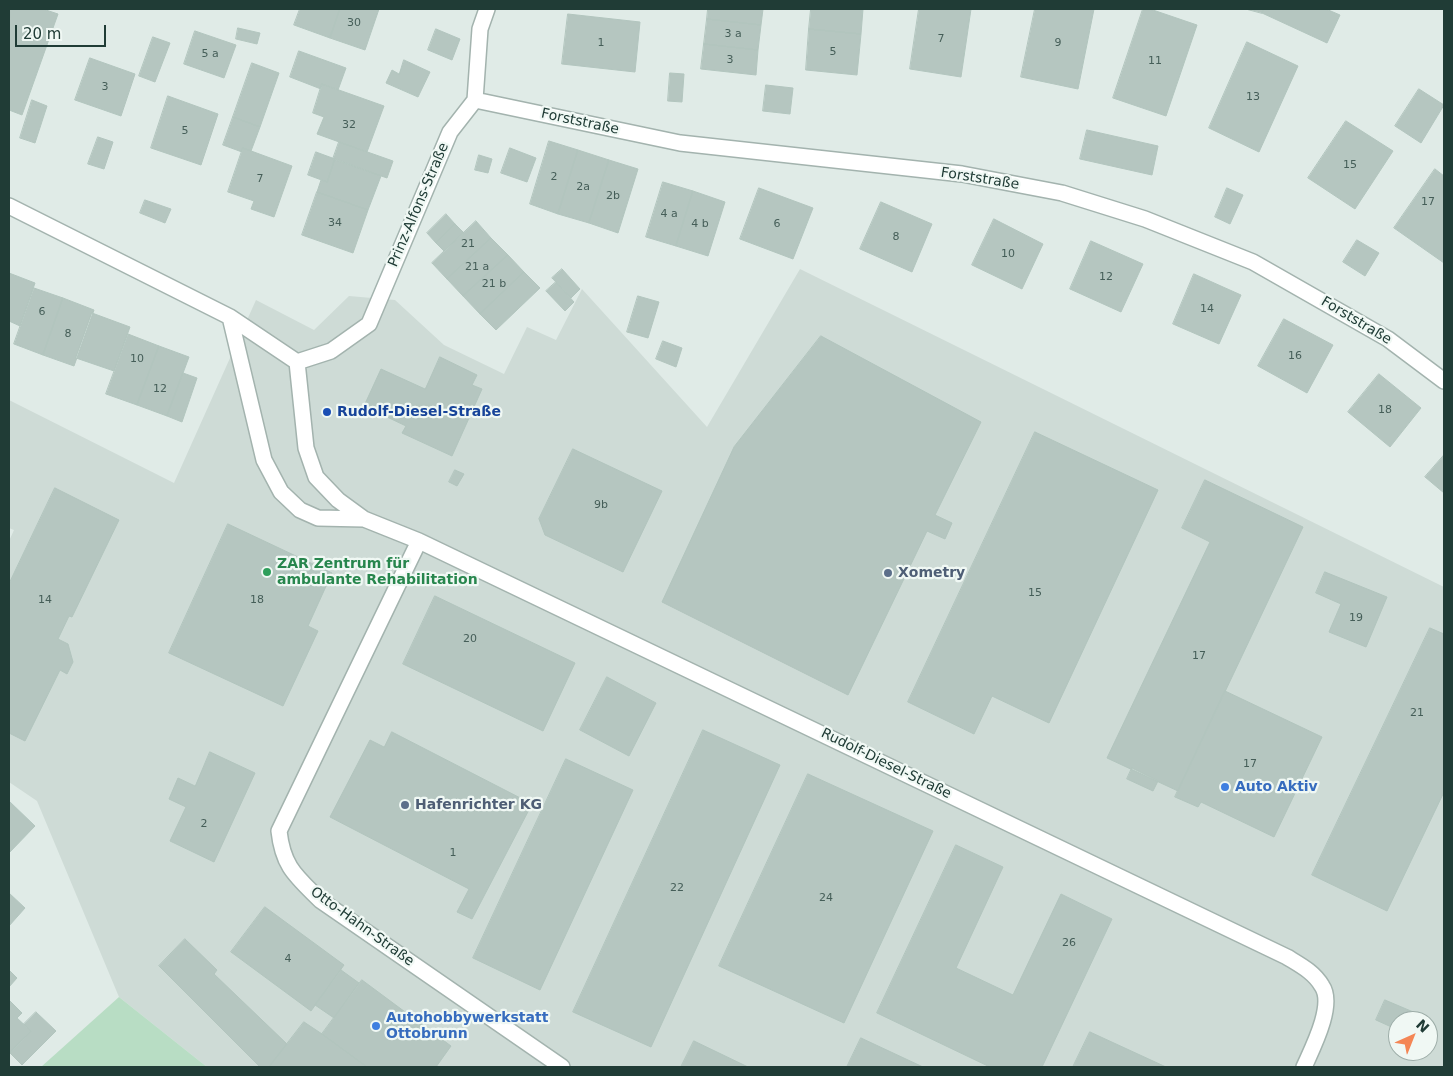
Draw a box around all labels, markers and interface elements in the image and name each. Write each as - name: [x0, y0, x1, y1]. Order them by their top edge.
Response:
- scale bar: [18, 15, 109, 47]
- house number: 30: [347, 16, 361, 30]
- text: 20 m: [23, 25, 61, 43]
- house number: 3 a: [724, 27, 742, 41]
- house number: 7: [938, 32, 944, 46]
- house number: 1: [598, 36, 604, 50]
- house number: 9: [1055, 36, 1061, 50]
- house number: 5: [830, 45, 836, 59]
- house number: 5 a: [201, 47, 219, 61]
- house number: 3: [727, 53, 733, 67]
- house number: 11: [1148, 54, 1162, 68]
- house number: 3: [102, 80, 108, 94]
- house number: 13: [1246, 90, 1260, 104]
- street label: Forststraße: [540, 106, 620, 138]
- house number: 32: [342, 118, 356, 132]
- house number: 5: [182, 124, 188, 138]
- street label: Prinz-Alfons-Straße: [385, 140, 453, 270]
- house number: 15: [1343, 158, 1357, 172]
- street label: Forststraße: [940, 165, 1020, 193]
- house number: 2: [551, 170, 557, 184]
- house number: 7: [257, 172, 263, 186]
- house number: 2a: [576, 180, 590, 194]
- house number: 2b: [606, 189, 620, 203]
- house number: 17: [1421, 195, 1435, 209]
- house number: 4 a: [660, 207, 678, 221]
- house number: 34: [328, 216, 342, 230]
- house number: 4 b: [691, 217, 709, 231]
- house number: 6: [774, 217, 780, 231]
- house number: 8: [893, 230, 899, 244]
- house number: 21: [461, 237, 475, 251]
- house number: 10: [1001, 247, 1015, 261]
- house number: 21 a: [465, 260, 489, 274]
- house number: 12: [1099, 270, 1113, 284]
- house number: 21 b: [482, 277, 506, 291]
- street label: Forststraße: [1318, 293, 1394, 349]
- house number: 14: [1200, 302, 1214, 316]
- house number: 6: [39, 305, 45, 319]
- house number: 8: [65, 327, 71, 341]
- house number: 16: [1288, 349, 1302, 363]
- house number: 10: [130, 352, 144, 366]
- house number: 12: [153, 382, 167, 396]
- house number: 18: [1378, 403, 1392, 417]
- place label: Rudolf-Diesel-Straße: [337, 404, 501, 420]
- marker: Rudolf-Diesel-Straße: [321, 406, 333, 418]
- house number: 9b: [594, 498, 608, 512]
- place label: ZAR Zentrum für ambulante Rehabilitation: [277, 556, 478, 588]
- place label: Xometry: [898, 565, 965, 581]
- marker: ZAR Zentrum für ambulante Rehabilitation: [261, 566, 273, 578]
- marker: Xometry: [882, 567, 894, 579]
- house number: 15: [1028, 586, 1042, 600]
- house number: 14: [38, 593, 52, 607]
- house number: 18: [250, 593, 264, 607]
- house number: 19: [1349, 611, 1363, 625]
- house number: 20: [463, 632, 477, 646]
- house number: 17: [1192, 649, 1206, 663]
- house number: 21: [1410, 706, 1424, 720]
- street label: Rudolf-Diesel-Straße: [818, 725, 954, 803]
- house number: 17: [1243, 757, 1257, 771]
- place label: Auto Aktiv: [1235, 779, 1318, 795]
- marker: Auto Aktiv: [1219, 781, 1231, 793]
- place label: Hafenrichter KG: [415, 797, 542, 813]
- marker: Hafenrichter KG: [399, 799, 411, 811]
- house number: 2: [201, 817, 207, 831]
- house number: 1: [450, 846, 456, 860]
- house number: 22: [670, 881, 684, 895]
- street label: Otto-Hahn-Straße: [307, 884, 417, 970]
- house number: 24: [819, 891, 833, 905]
- house number: 26: [1062, 936, 1076, 950]
- house number: 4: [285, 952, 291, 966]
- place label: Autohobbywerkstatt Ottobrunn: [386, 1010, 548, 1042]
- north arrow: [1388, 1011, 1438, 1061]
- text: N: [1413, 1016, 1432, 1036]
- marker: Autohobbywerkstatt Ottobrunn: [370, 1020, 382, 1032]

